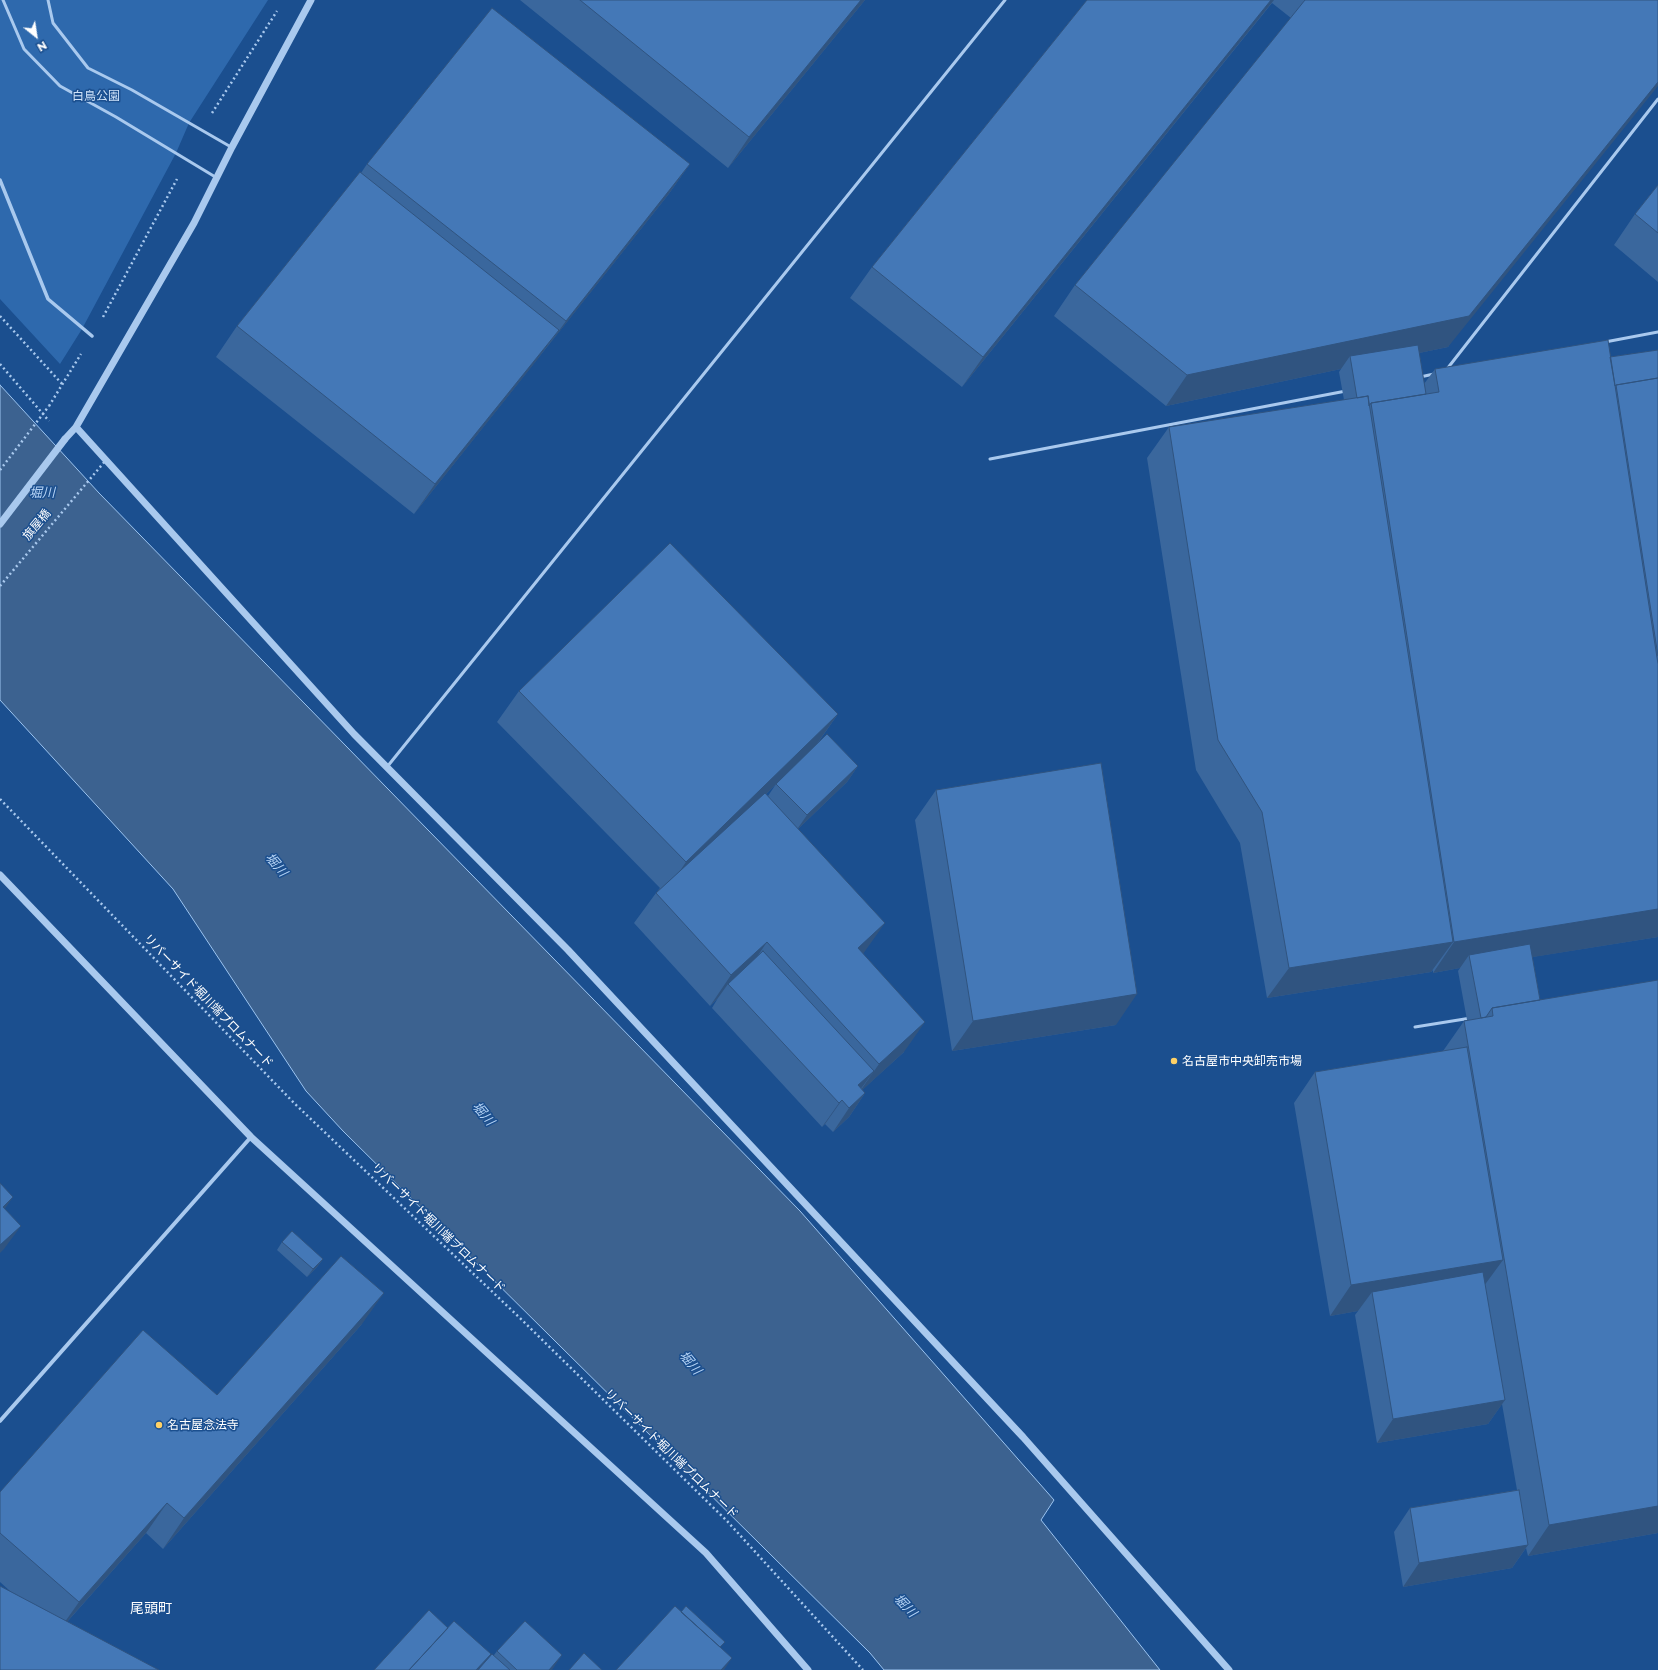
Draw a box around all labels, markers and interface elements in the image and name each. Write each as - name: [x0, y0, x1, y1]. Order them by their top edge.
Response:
- north arrow: [16, 16, 56, 56]
- text: N: [35, 38, 49, 55]
- park label: 白鳥公園: [72, 89, 120, 103]
- water label: 堀川: [29, 485, 55, 501]
- street label: 旗屋橋: [20, 507, 54, 543]
- water label: 堀川: [262, 850, 290, 880]
- street label: リバーサイド堀川端プロムナード: [140, 931, 276, 1071]
- place label: 名古屋市中央卸売市場: [1182, 1054, 1302, 1068]
- marker: 名古屋市中央卸売市場: [1169, 1056, 1179, 1066]
- water label: 堀川: [469, 1099, 497, 1129]
- street label: リバーサイド堀川端プロムナード: [368, 1160, 508, 1296]
- water label: 堀川: [676, 1348, 704, 1378]
- street label: リバーサイド堀川端プロムナード: [601, 1386, 741, 1522]
- place label: 名古屋念法寺: [167, 1418, 239, 1432]
- marker: 名古屋念法寺: [154, 1420, 164, 1430]
- water label: 堀川: [890, 1591, 920, 1621]
- district label: 尾頭町: [130, 1601, 172, 1617]

